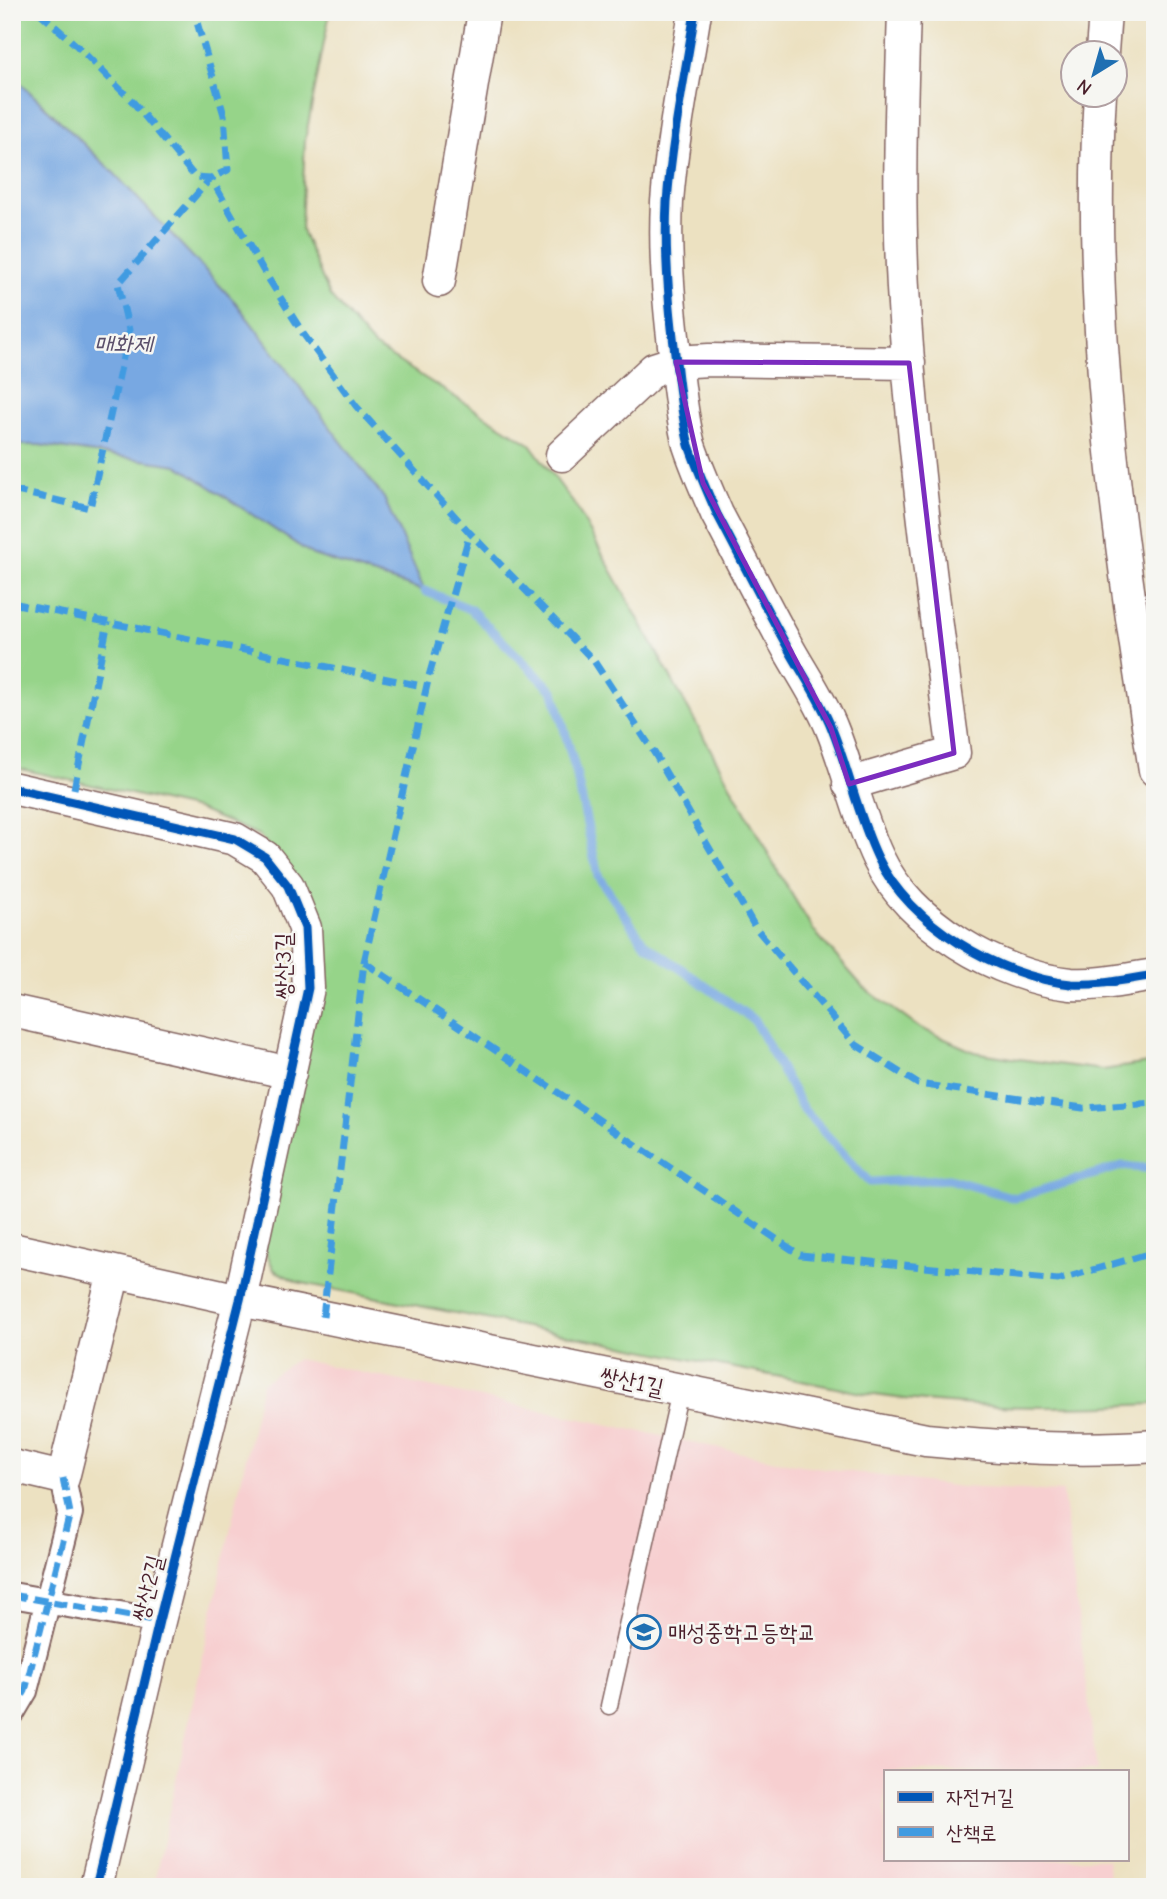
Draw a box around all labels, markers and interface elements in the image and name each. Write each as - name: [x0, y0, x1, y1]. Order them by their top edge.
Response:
- north arrow: [1058, 38, 1128, 108]
- text: N: [1073, 74, 1096, 99]
- water label: 매화제: [94, 330, 156, 358]
- street label: 쌍산3길: [270, 932, 297, 1000]
- street label: 쌍산1길: [597, 1362, 666, 1401]
- street label: 쌍산2길: [126, 1552, 169, 1624]
- school or university icon: 매성중학고등학교: [625, 1613, 663, 1651]
- place label: 매성중학고등학교: [668, 1619, 816, 1646]
- legend: [884, 1770, 1128, 1860]
- text: 자전거길: [946, 1785, 1014, 1809]
- text: 산책로: [946, 1821, 997, 1845]

